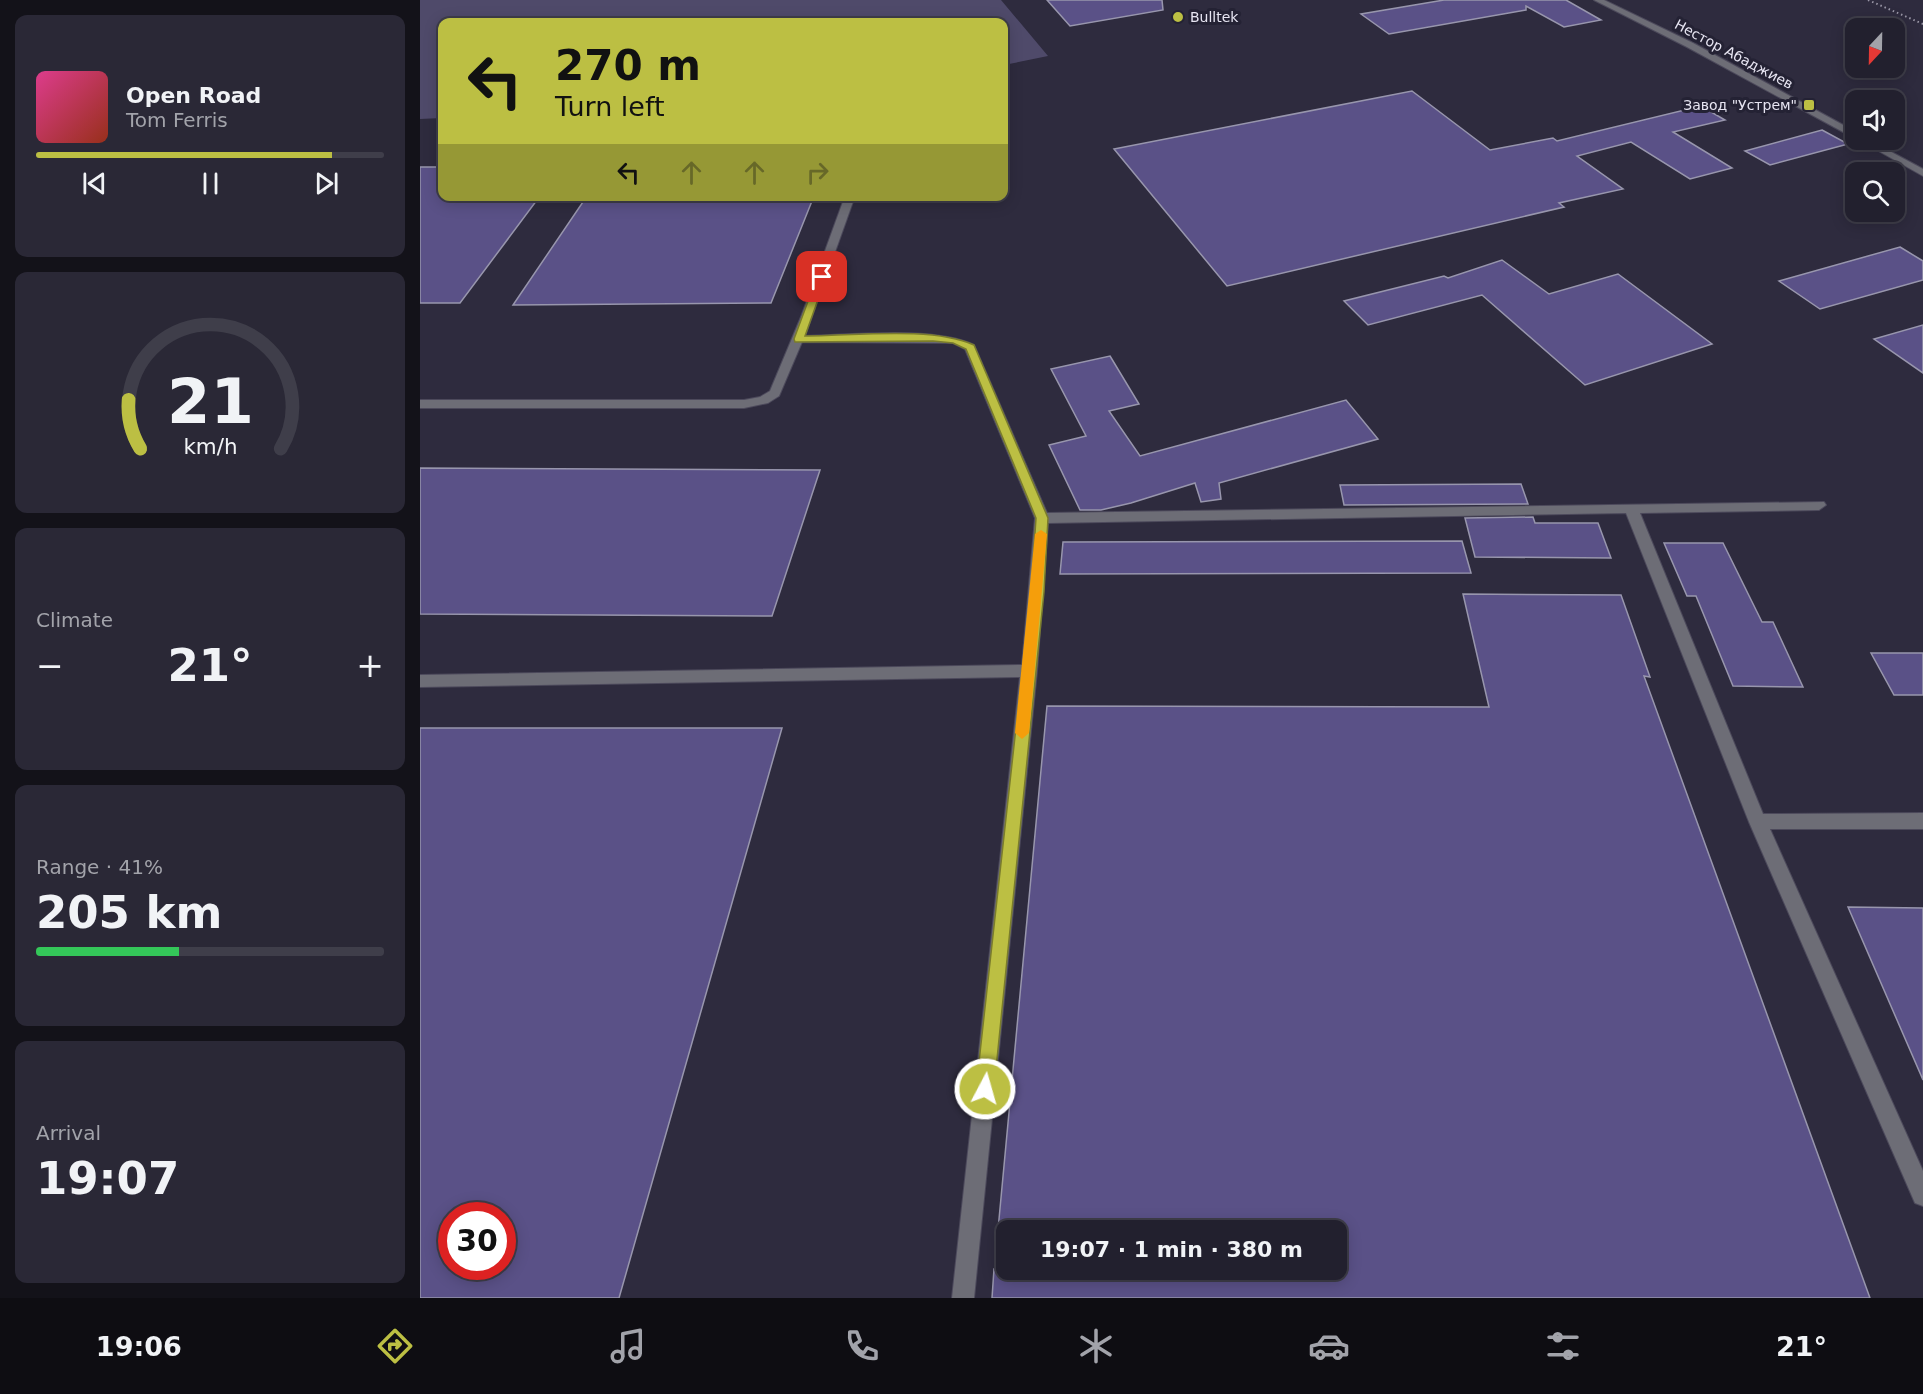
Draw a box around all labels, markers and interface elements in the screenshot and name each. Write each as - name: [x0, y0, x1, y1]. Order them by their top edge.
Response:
- place label: Bulltek: [1190, 9, 1239, 25]
- marker: Bulltek: [1171, 10, 1185, 24]
- street label: Нестор Абаджиев: [1672, 16, 1796, 92]
- north arrow: [1845, 18, 1905, 78]
- map controls: [1845, 18, 1905, 222]
- text: 270 m: [555, 41, 701, 90]
- icon: left: [456, 42, 534, 120]
- text: Open Road: [126, 83, 261, 108]
- button: sound: [1845, 90, 1905, 150]
- text: Turn left: [555, 91, 665, 122]
- place label: Завод "Устрем": [1683, 97, 1797, 113]
- marker: Завод "Устрем": [1802, 98, 1816, 112]
- text: Tom Ferris: [126, 108, 228, 132]
- icon: left: [612, 156, 645, 189]
- icon: ahead: [675, 156, 708, 189]
- icon: ahead: [738, 156, 771, 189]
- icon: right: [801, 156, 834, 189]
- button: search: [1845, 162, 1905, 222]
- icon: previous: [78, 167, 111, 200]
- icon: pause: [194, 167, 227, 200]
- icon: next: [310, 167, 343, 200]
- pin: [796, 251, 847, 302]
- icon: arrive: [805, 260, 838, 293]
- text: 21: [167, 366, 253, 439]
- text: km/h: [183, 435, 237, 460]
- text: Climate: [36, 608, 113, 632]
- text: 21°: [167, 639, 253, 692]
- text: −: [36, 646, 64, 685]
- text: +: [356, 646, 384, 685]
- text: Range · 41%: [36, 855, 163, 879]
- text: 205 km: [36, 886, 222, 939]
- position arrow: [953, 1057, 1017, 1121]
- text: Arrival: [36, 1121, 101, 1145]
- text: 19:07: [36, 1152, 179, 1205]
- speed limit sign: 30: [438, 1202, 516, 1280]
- text: 19:07 · 1 min · 380 m: [1040, 1237, 1303, 1262]
- icon: directions: [374, 1325, 416, 1367]
- icon: music: [607, 1325, 649, 1367]
- icon: phone: [841, 1325, 883, 1367]
- icon: climate: [1075, 1325, 1117, 1367]
- icon: car: [1308, 1325, 1350, 1367]
- icon: filters: [1542, 1325, 1584, 1367]
- text: 19:06: [96, 1331, 182, 1362]
- text: 21°: [1776, 1331, 1827, 1362]

